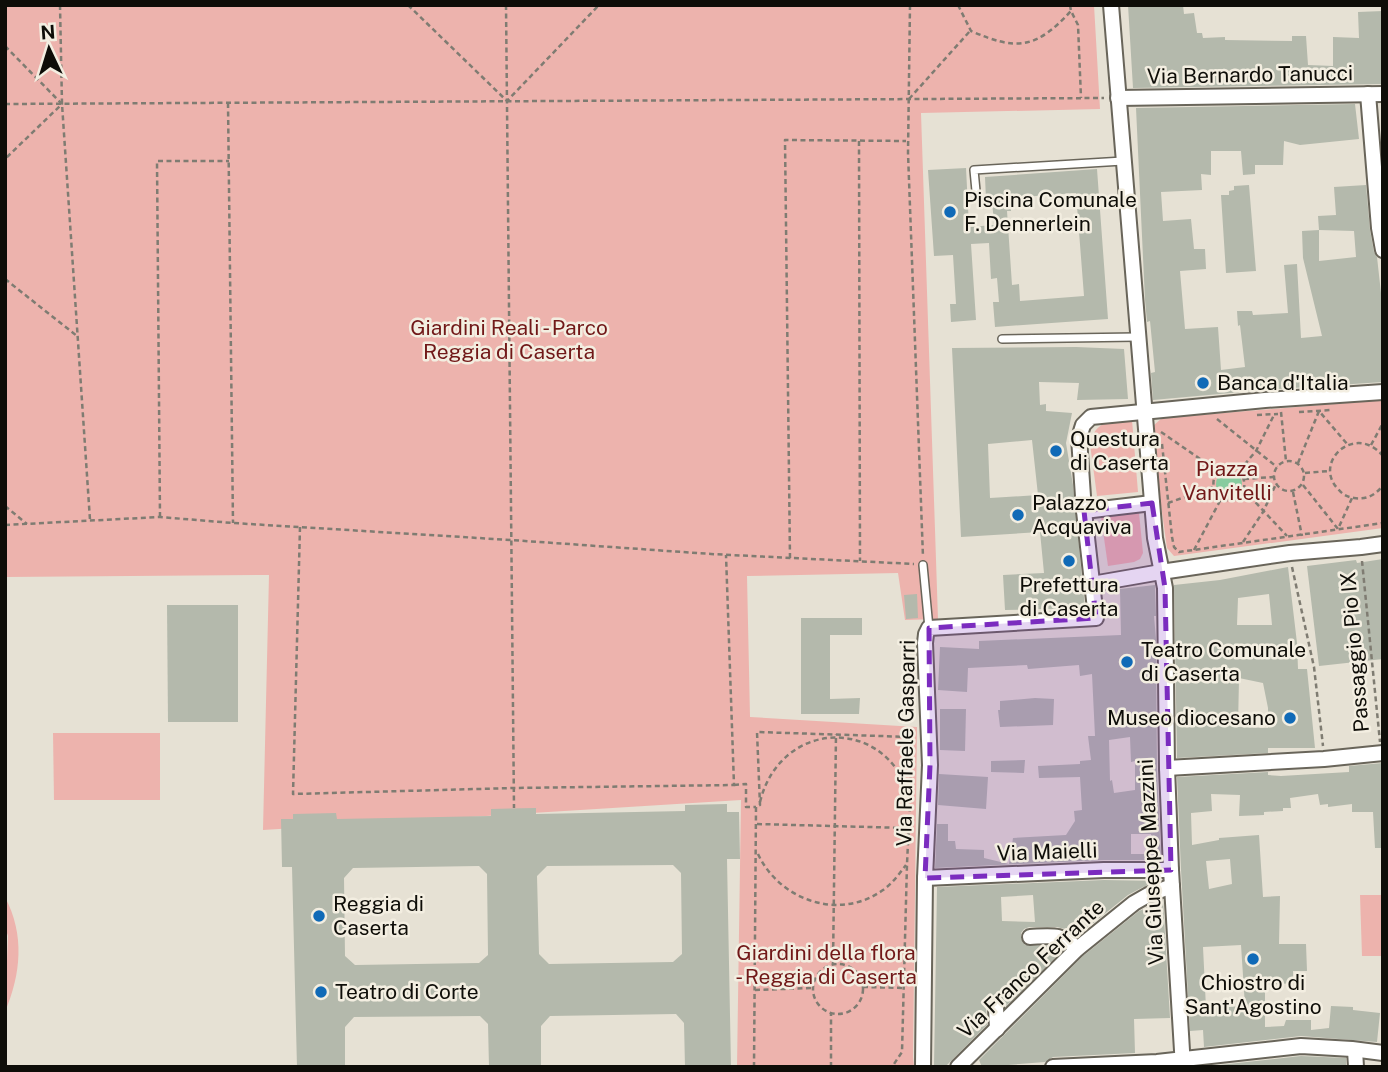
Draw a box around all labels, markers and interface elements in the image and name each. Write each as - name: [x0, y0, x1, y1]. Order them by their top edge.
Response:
- north arrow: [14, 14, 84, 84]
- text: N: [40, 21, 56, 44]
- street label: Via Bernardo Tanucci: [1147, 60, 1353, 89]
- place label: Piscina Comunale F. Dennerlein: [964, 187, 1137, 236]
- marker: Piscina Comunale F. Dennerlein: [942, 204, 958, 220]
- park label: Giardini Reali - Parco Reggia di Caserta: [410, 315, 608, 364]
- place label: Banca d'Italia: [1217, 370, 1349, 395]
- marker: Banca d'Italia: [1195, 375, 1211, 391]
- place label: Questura di Caserta: [1070, 426, 1169, 475]
- marker: Questura di Caserta: [1048, 443, 1064, 459]
- park label: Piazza Vanvitelli: [1182, 456, 1272, 505]
- place label: Palazzo Acquaviva: [1032, 490, 1132, 539]
- marker: Palazzo Acquaviva: [1010, 507, 1026, 523]
- marker: Prefettura di Caserta: [1061, 553, 1077, 569]
- street label: Passaggio Pio IX: [1335, 571, 1374, 733]
- place label: Prefettura di Caserta: [1019, 572, 1119, 621]
- place label: Teatro Comunale di Caserta: [1141, 637, 1306, 686]
- street label: Via Raffaele Gasparri: [891, 639, 920, 847]
- marker: Teatro Comunale di Caserta: [1119, 654, 1135, 670]
- place label: Museo diocesano: [1107, 705, 1276, 730]
- marker: Museo diocesano: [1282, 710, 1298, 726]
- street label: Via Giuseppe Mazzini: [1133, 758, 1168, 966]
- street label: Via Maielli: [996, 837, 1098, 866]
- place label: Reggia di Caserta: [333, 891, 424, 940]
- street label: Via Franco Ferrante: [952, 894, 1109, 1043]
- marker: Reggia di Caserta: [311, 908, 327, 924]
- park label: Giardini della flora - Reggia di Caserta: [735, 940, 917, 989]
- marker: Chiostro di Sant'Agostino: [1245, 951, 1261, 967]
- place label: Chiostro di Sant'Agostino: [1184, 970, 1322, 1019]
- place label: Teatro di Corte: [335, 979, 479, 1004]
- marker: Teatro di Corte: [313, 984, 329, 1000]

